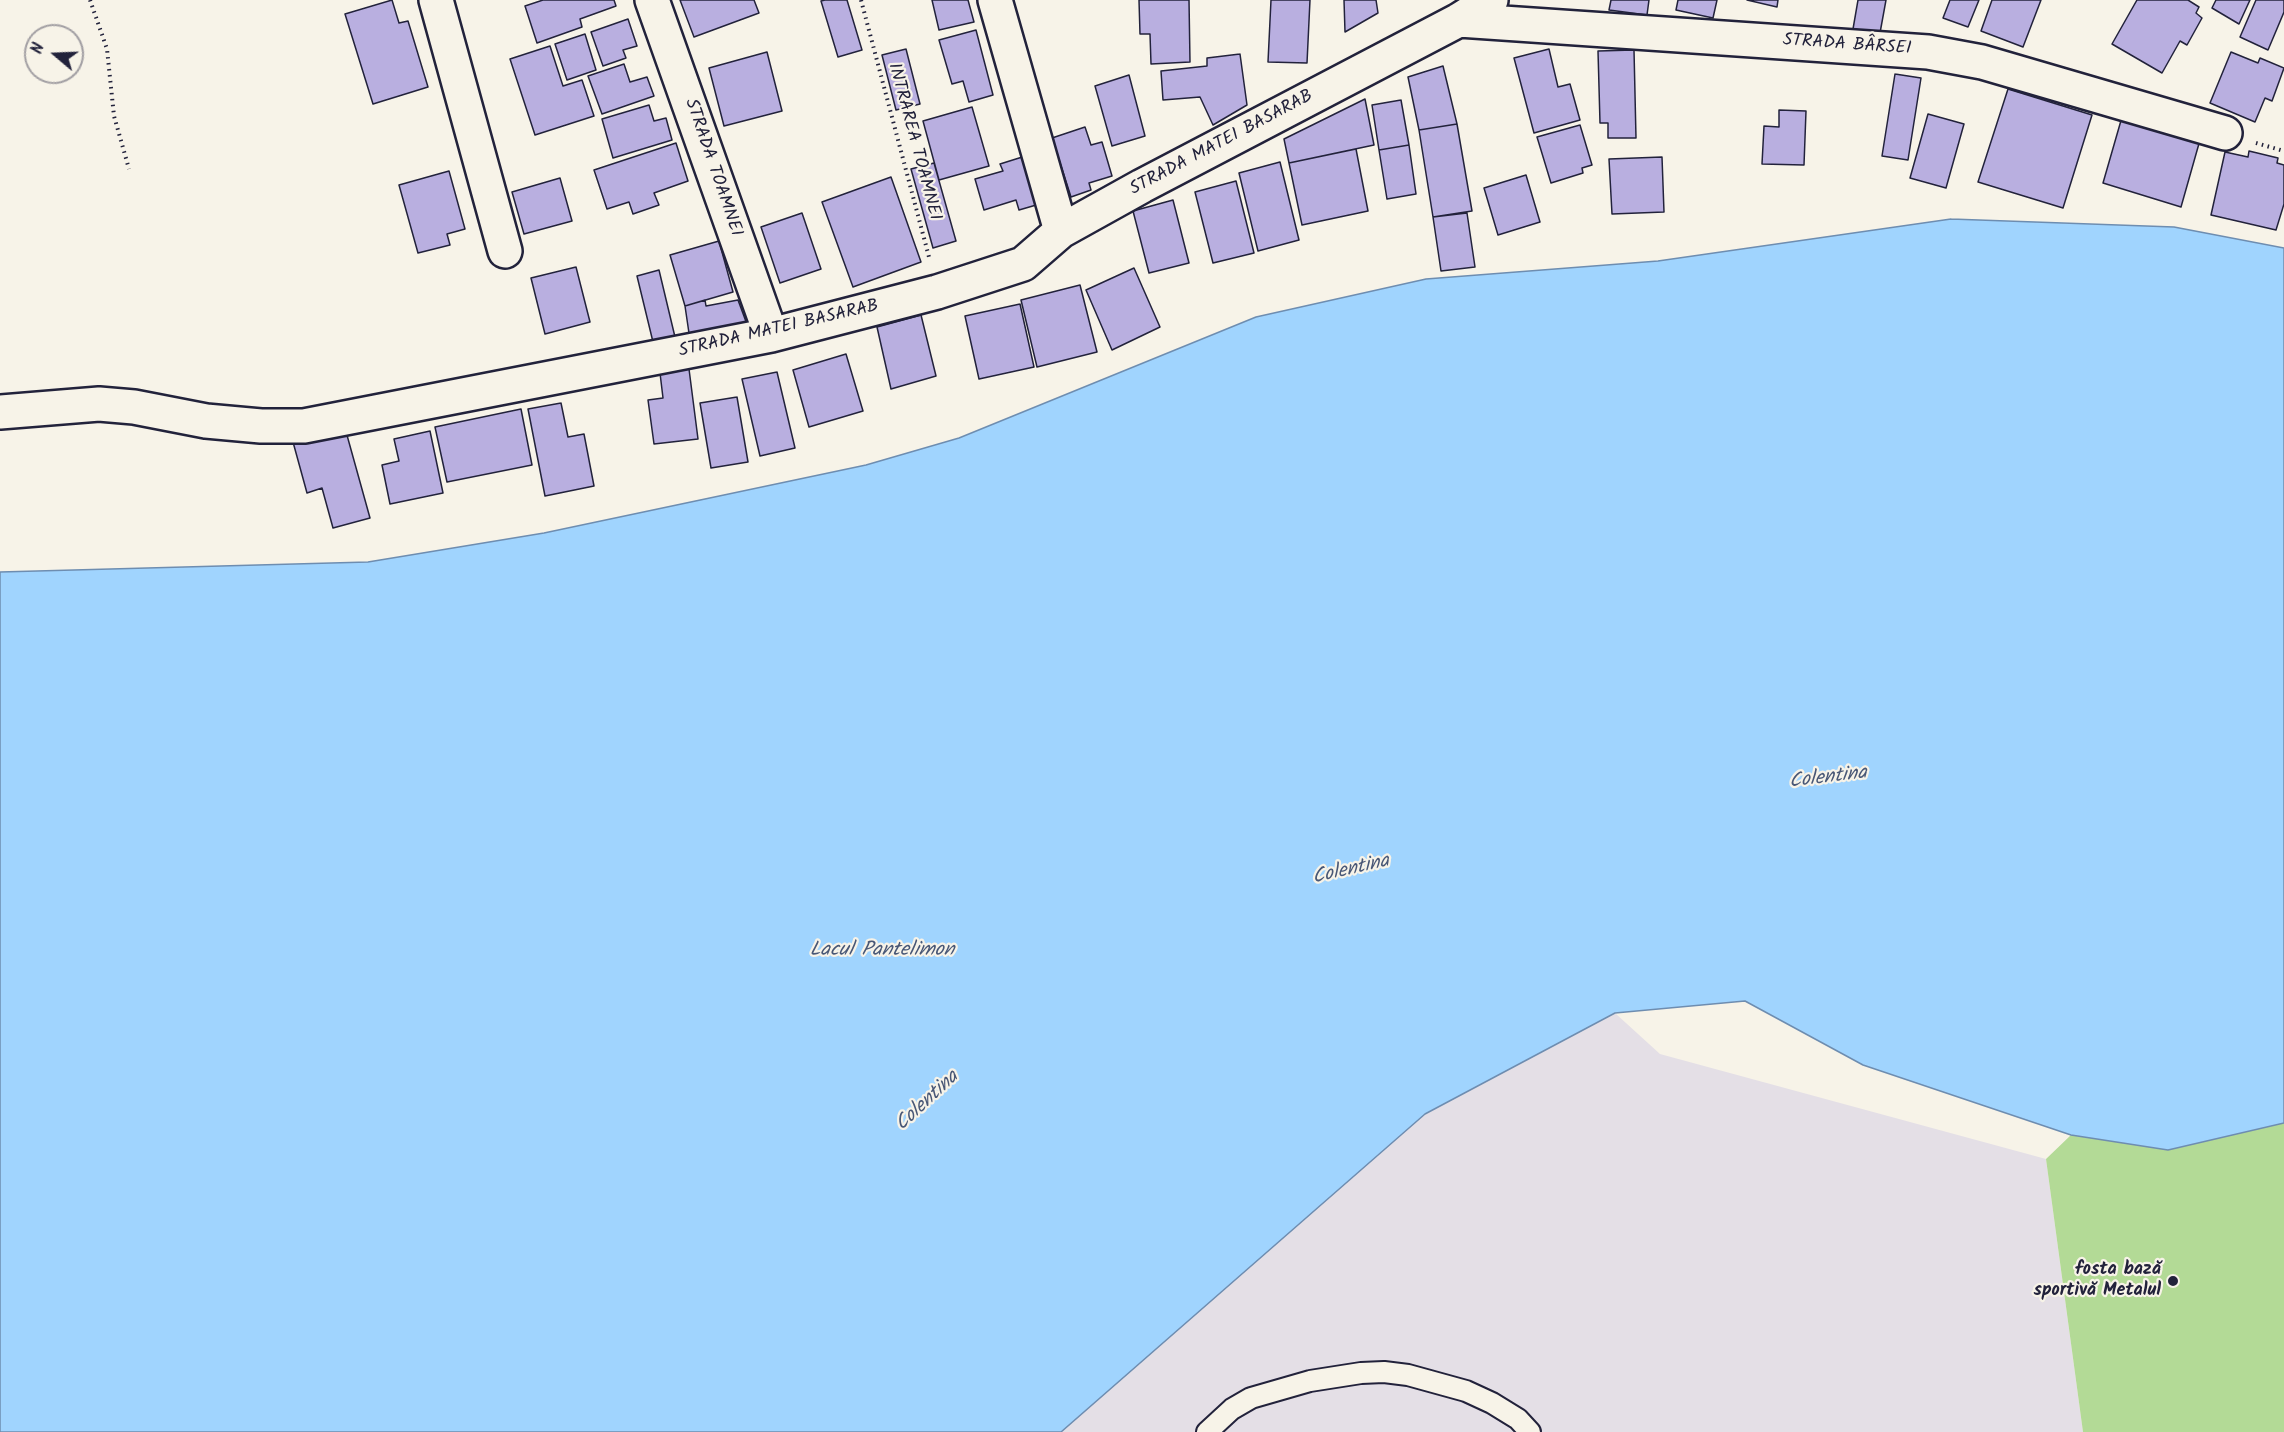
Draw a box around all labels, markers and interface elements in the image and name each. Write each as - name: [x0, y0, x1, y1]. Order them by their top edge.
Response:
- north arrow: [24, 24, 84, 84]
- street label: STRADA BÂRSEI: [1782, 31, 1912, 61]
- text: N: [25, 40, 52, 57]
- street label: INTRAREA TOAMNEI: [882, 61, 944, 223]
- street label: STRADA MATEI BASARAB: [1127, 86, 1317, 202]
- street label: STRADA TOAMNEI: [678, 96, 746, 240]
- street label: STRADA MATEI BASARAB: [677, 296, 881, 364]
- water label: Colentina: [1788, 762, 1868, 796]
- water label: Colentina: [1310, 851, 1392, 891]
- water label: Lacul Pantelimon: [810, 940, 954, 964]
- water label: Colentina: [891, 1067, 965, 1137]
- place label: fosta bază sportivă Metalul: [2034, 1260, 2161, 1302]
- marker: fosta bază sportivă Metalul: [2166, 1274, 2180, 1288]

